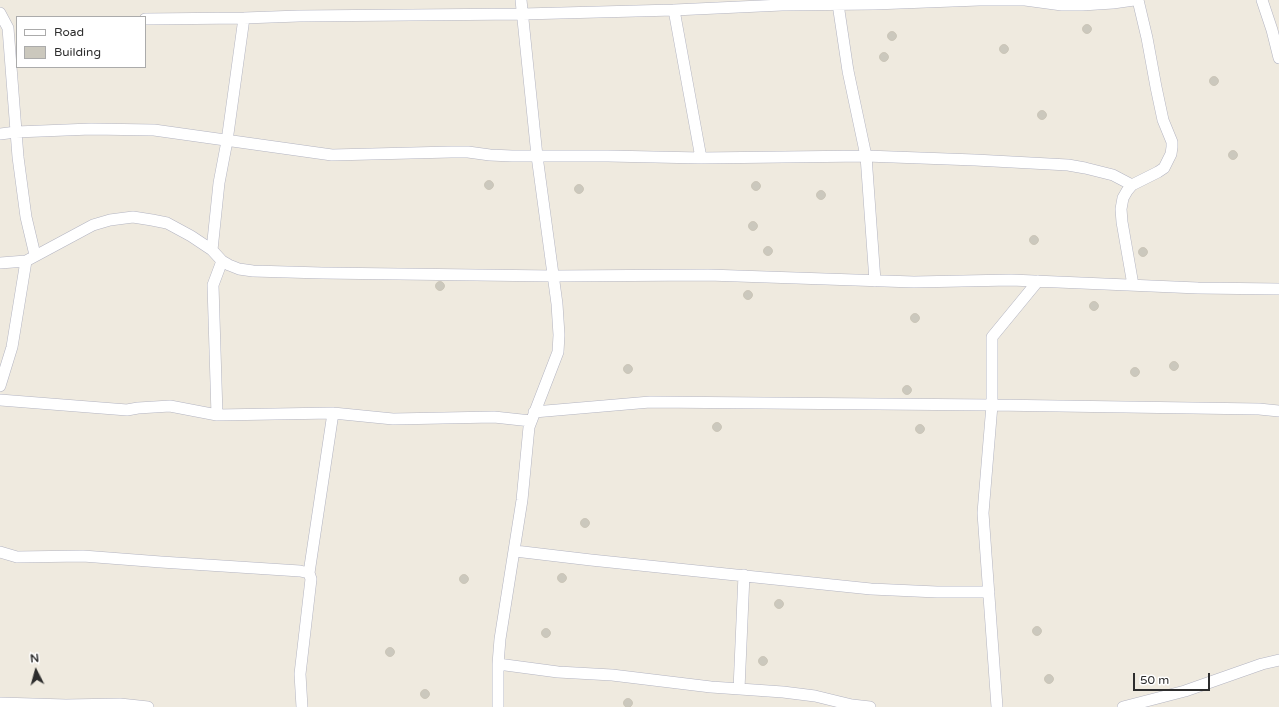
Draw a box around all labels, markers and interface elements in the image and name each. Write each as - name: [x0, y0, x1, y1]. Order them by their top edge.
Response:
- legend: [16, 16, 146, 68]
- text: Road: [54, 25, 84, 39]
- text: Building: [54, 45, 101, 59]
- north arrow: [16, 651, 56, 691]
- text: N: [30, 652, 40, 665]
- scale bar: [1135, 665, 1212, 691]
- text: 50 m: [1140, 673, 1169, 687]

